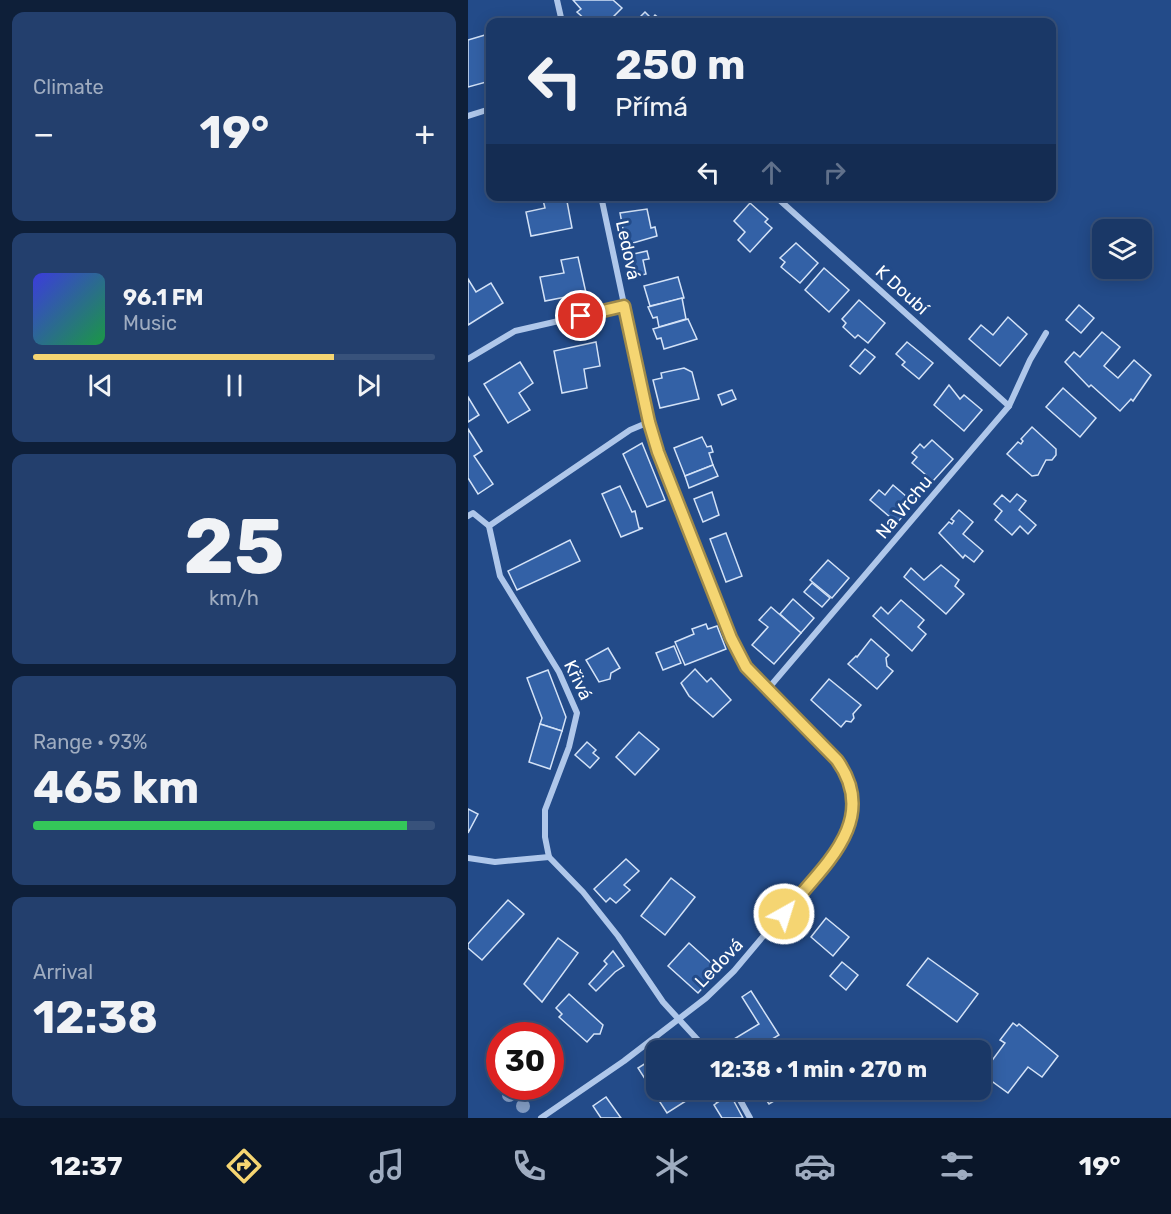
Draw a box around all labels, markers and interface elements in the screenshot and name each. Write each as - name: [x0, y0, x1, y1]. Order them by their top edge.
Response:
- text: 250 m: [615, 40, 745, 90]
- icon: left: [516, 42, 594, 120]
- text: Climate: [33, 75, 104, 99]
- text: Přímá: [615, 91, 688, 123]
- text: 19°: [200, 106, 269, 159]
- text: −: [33, 114, 54, 153]
- text: +: [414, 114, 435, 153]
- icon: left: [692, 156, 725, 189]
- icon: ahead: [755, 156, 788, 189]
- icon: right: [818, 156, 851, 189]
- street label: Ledová: [611, 218, 645, 282]
- map controls: [1092, 219, 1152, 279]
- button: layers: [1092, 219, 1152, 279]
- street label: K Doubí: [871, 261, 934, 321]
- text: 96.1 FM: [123, 284, 204, 311]
- pin: [555, 290, 606, 341]
- icon: arrive: [564, 299, 597, 332]
- text: Music: [123, 311, 177, 335]
- icon: previous: [84, 369, 117, 402]
- icon: pause: [218, 369, 251, 402]
- icon: next: [352, 369, 385, 402]
- street label: Na Vrchu: [871, 471, 937, 543]
- text: 25: [183, 500, 285, 593]
- text: km/h: [209, 586, 259, 610]
- street label: Křivá: [559, 656, 597, 704]
- text: Range · 93%: [33, 730, 148, 754]
- text: 465 km: [33, 761, 199, 814]
- position arrow: [752, 882, 816, 946]
- street label: Ledová: [690, 934, 748, 992]
- text: Arrival: [33, 960, 93, 984]
- text: 12:38: [33, 991, 158, 1044]
- speed limit sign: 30: [486, 1022, 564, 1100]
- text: 12:38 · 1 min · 270 m: [710, 1056, 927, 1083]
- icon: directions: [223, 1145, 265, 1187]
- icon: music: [366, 1145, 408, 1187]
- icon: phone: [508, 1145, 550, 1187]
- icon: climate: [651, 1145, 693, 1187]
- icon: car: [794, 1145, 836, 1187]
- icon: filters: [936, 1145, 978, 1187]
- text: 12:37: [50, 1150, 122, 1182]
- text: 19°: [1079, 1150, 1121, 1182]

